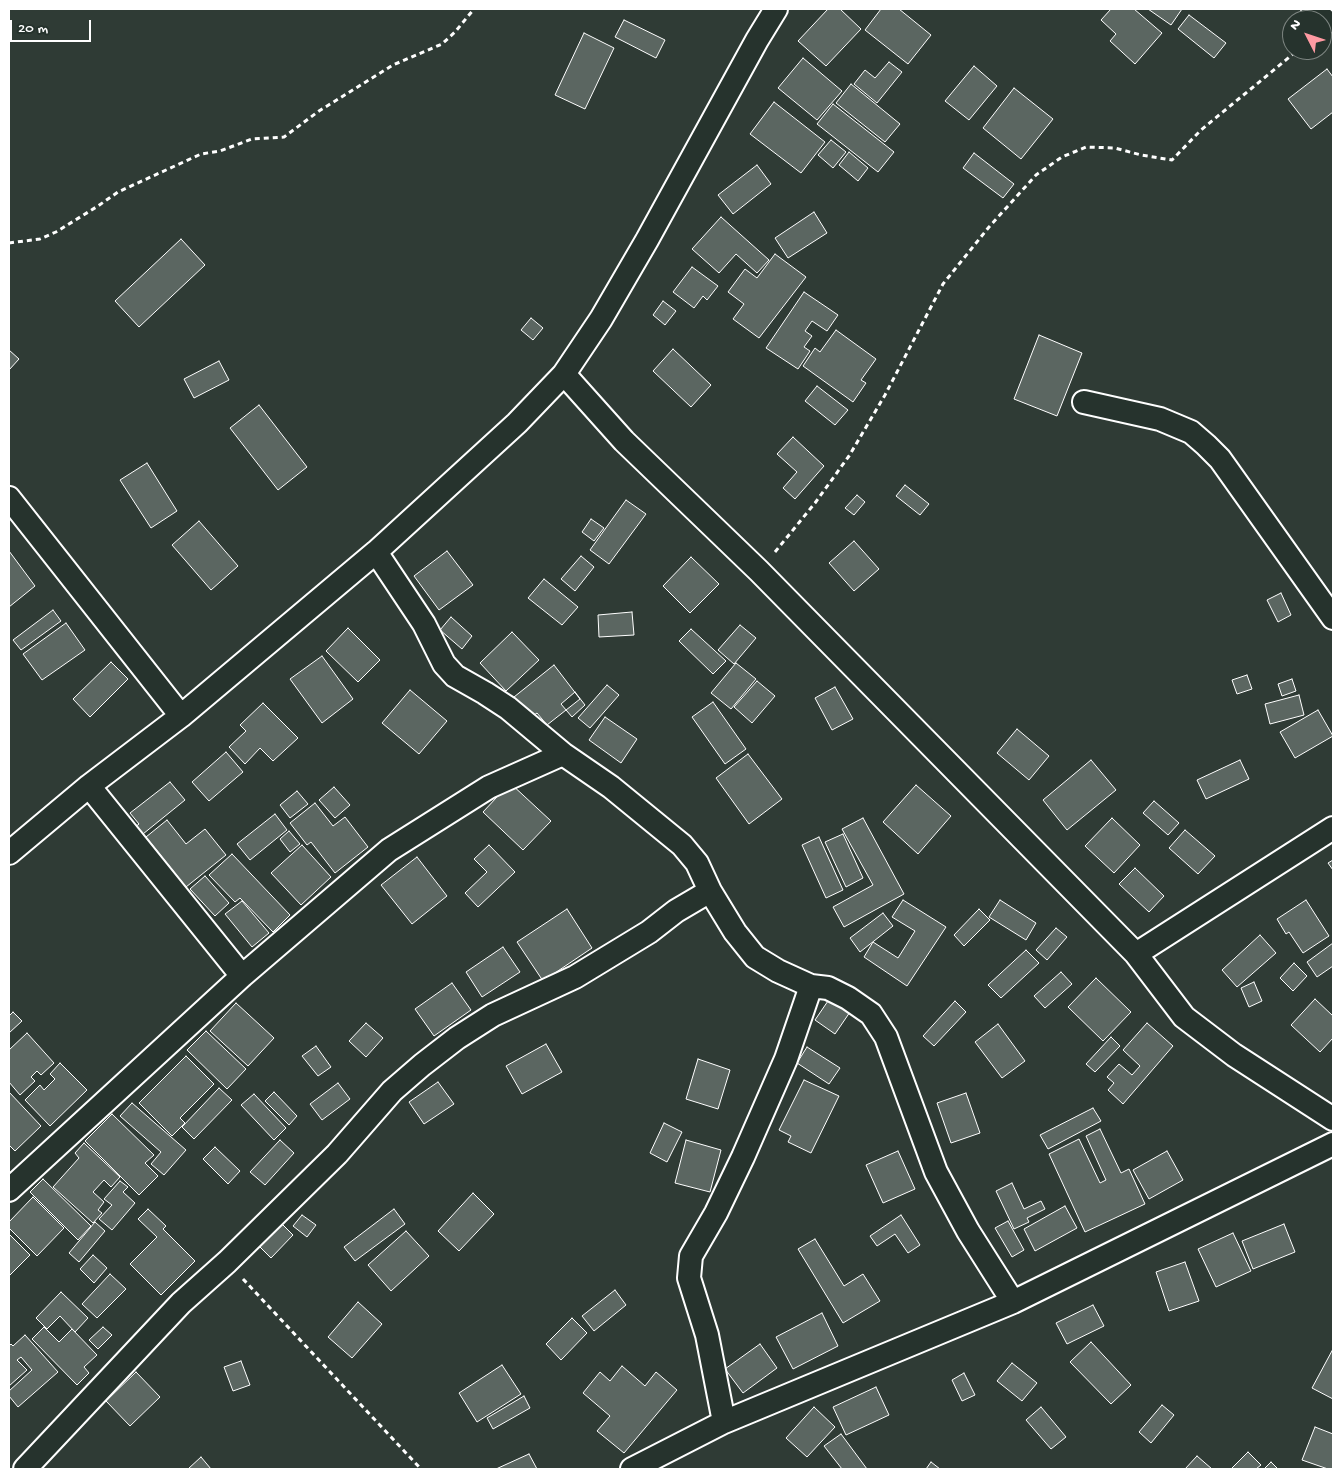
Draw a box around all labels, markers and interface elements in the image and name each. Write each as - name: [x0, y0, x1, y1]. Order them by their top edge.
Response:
- scale bar: [12, 10, 94, 42]
- north arrow: [1282, 10, 1332, 60]
- text: N: [1287, 16, 1305, 35]
- text: 20 m: [18, 20, 48, 38]

